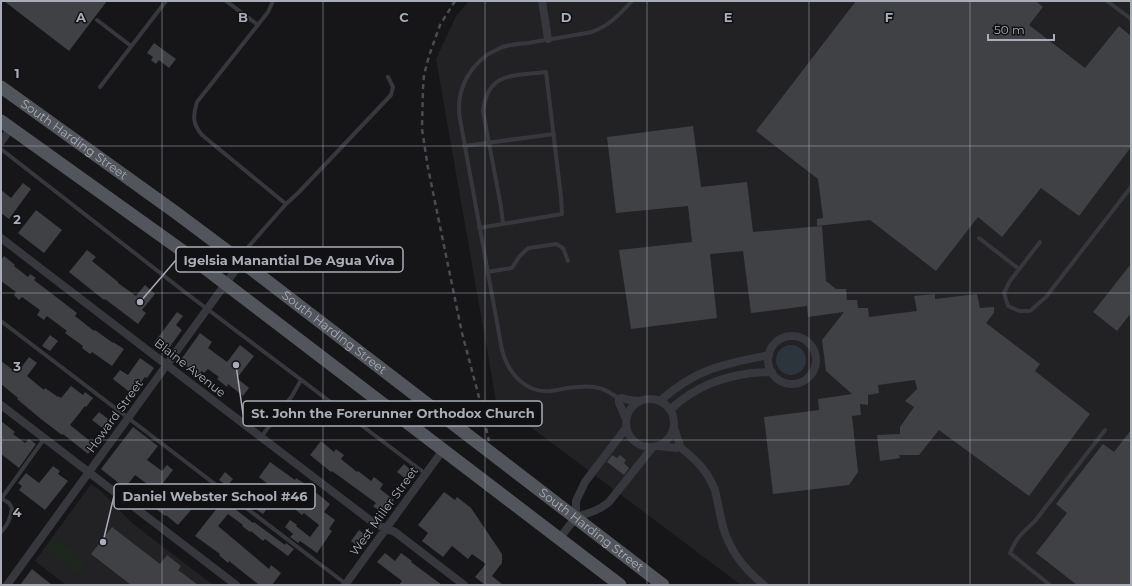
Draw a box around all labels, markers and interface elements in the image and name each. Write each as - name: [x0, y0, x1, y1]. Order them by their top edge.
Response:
- text: A: [75, 9, 87, 25]
- text: B: [238, 9, 248, 25]
- text: C: [399, 9, 409, 25]
- text: D: [561, 9, 572, 25]
- text: E: [724, 9, 733, 25]
- text: F: [885, 9, 893, 25]
- scale bar: [988, 16, 1054, 42]
- text: 50 m: [994, 22, 1025, 37]
- text: 1: [14, 65, 20, 81]
- street label: South Harding Street: [18, 96, 131, 183]
- text: 2: [13, 211, 21, 227]
- callout: Igelsia Manantial De Agua Viva: [176, 247, 403, 272]
- text: Igelsia Manantial De Agua Viva: [184, 252, 394, 268]
- street label: South Harding Street: [279, 287, 390, 377]
- street label: Blaine Avenue: [152, 335, 229, 400]
- text: 3: [12, 358, 21, 374]
- street label: Howard Street: [83, 376, 146, 455]
- callout: St. John the Forerunner Orthodox Church: [243, 401, 542, 426]
- text: St. John the Forerunner Orthodox Church: [251, 405, 535, 421]
- street label: West Miller Street: [346, 463, 421, 558]
- callout: Daniel Webster School #46: [114, 484, 315, 509]
- street label: South Harding Street: [536, 485, 647, 574]
- text: Daniel Webster School #46: [122, 488, 308, 504]
- text: 4: [13, 504, 22, 520]

